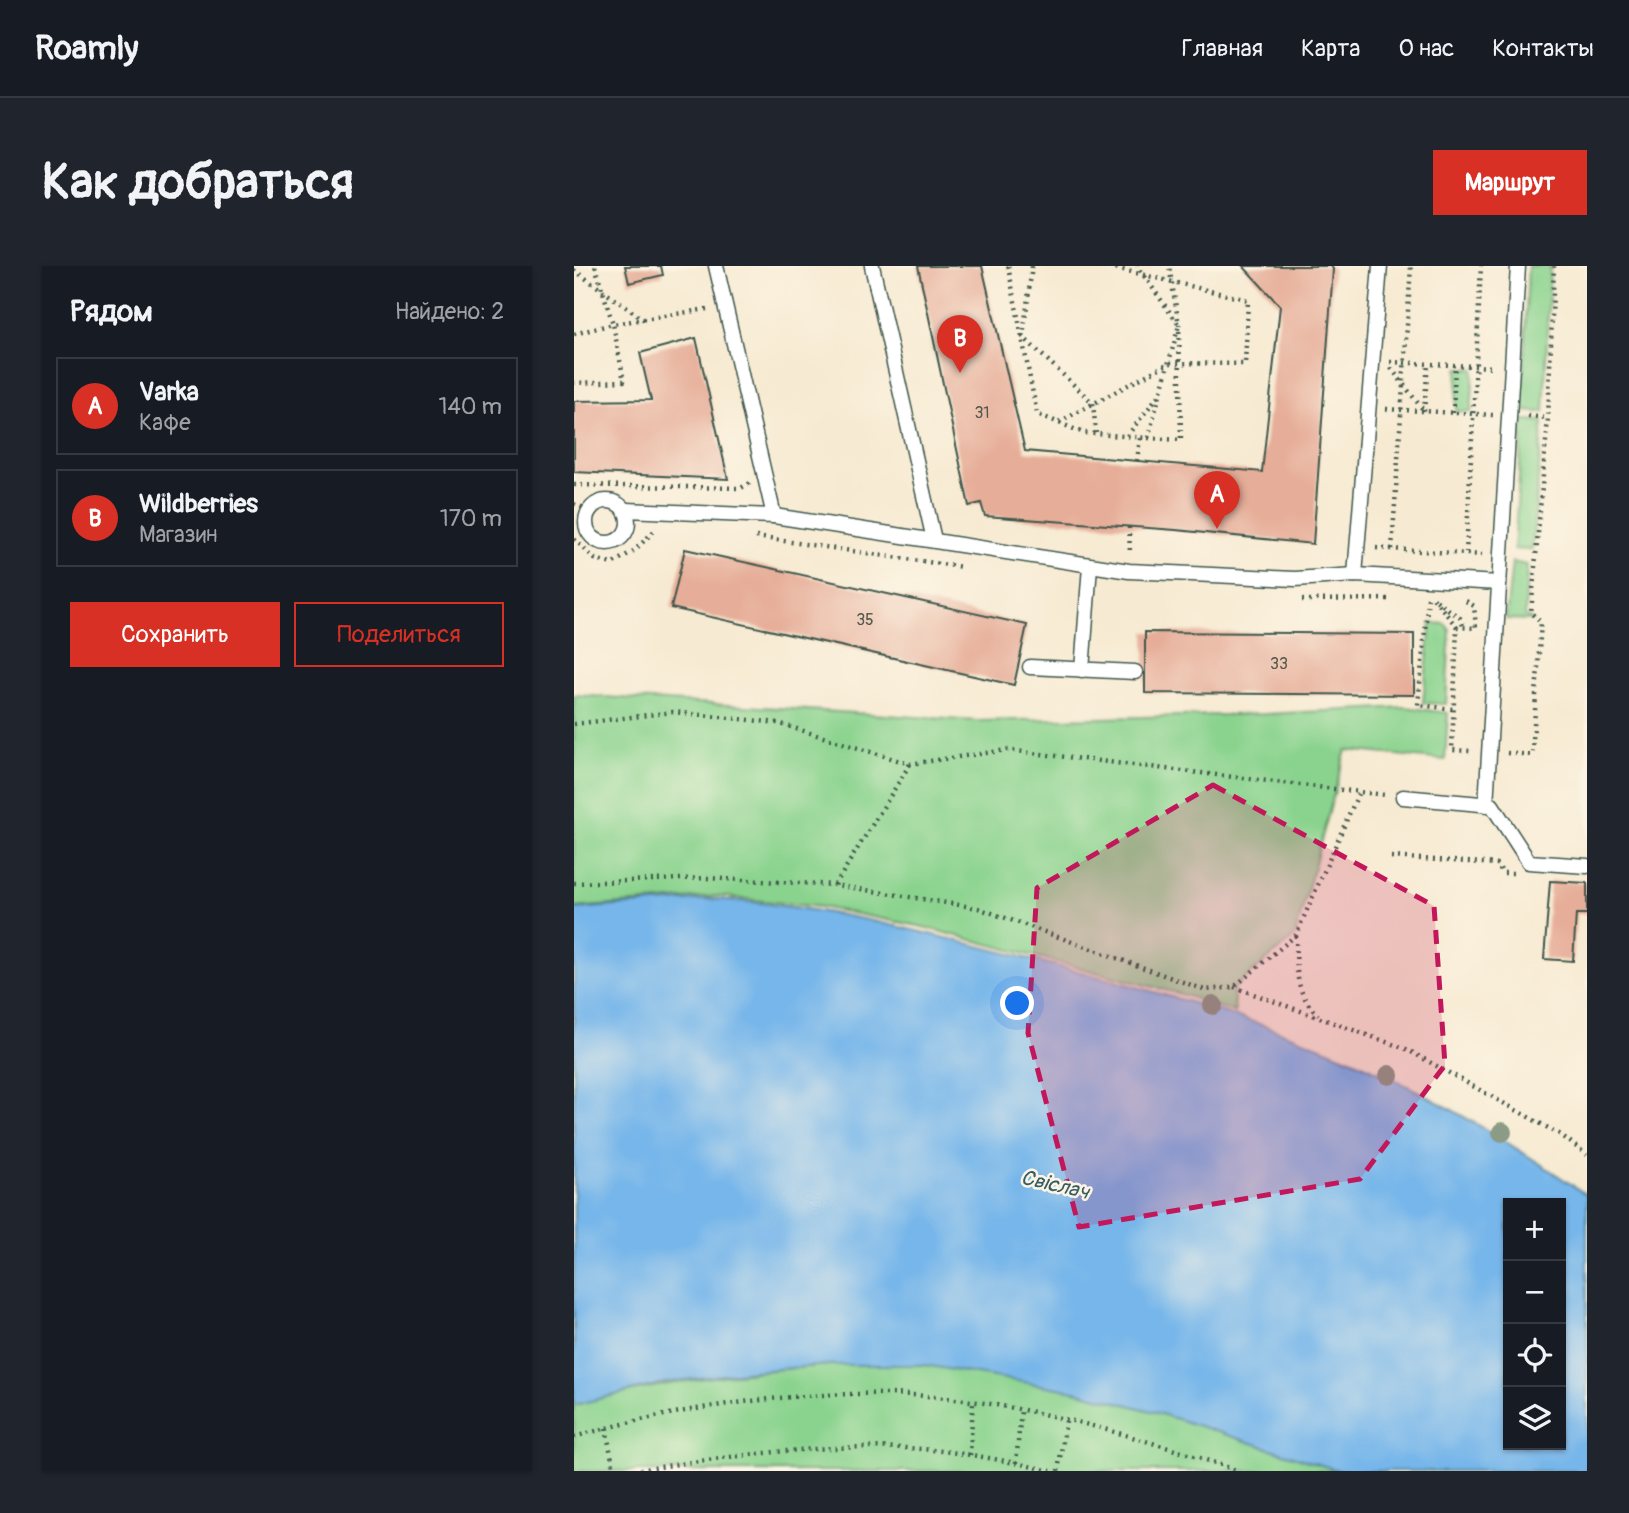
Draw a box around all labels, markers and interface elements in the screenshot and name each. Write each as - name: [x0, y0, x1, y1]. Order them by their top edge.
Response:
- text: Roamly: [35, 28, 138, 69]
- text: Главная: [1182, 34, 1263, 63]
- text: Карта: [1301, 34, 1361, 63]
- text: О нас: [1399, 34, 1454, 63]
- text: Контакты: [1492, 34, 1594, 63]
- button: Маршрут: [1433, 150, 1587, 215]
- text: Как добраться: [42, 152, 354, 213]
- text: Рядом: [70, 293, 153, 330]
- text: Найдено: 2: [395, 297, 504, 326]
- pin: B: [937, 315, 983, 373]
- text: Varka: [139, 376, 199, 408]
- text: A: [88, 392, 102, 421]
- text: 140 m: [439, 392, 502, 421]
- house number: 31: [974, 403, 990, 423]
- text: Кафе: [139, 408, 191, 437]
- pin: A: [1194, 471, 1240, 529]
- text: Wildberries: [139, 488, 258, 520]
- text: B: [88, 504, 102, 533]
- text: 170 m: [440, 504, 502, 533]
- text: Магазин: [139, 520, 218, 549]
- button: Сохранить: [70, 602, 280, 667]
- button: Поделиться: [294, 602, 504, 667]
- house number: 35: [856, 610, 874, 630]
- house number: 33: [1270, 654, 1288, 674]
- your location: [1000, 986, 1034, 1020]
- water label: Свіслач: [1018, 1164, 1093, 1206]
- map controls: [1503, 1198, 1566, 1450]
- button: +: [1503, 1198, 1566, 1261]
- button: −: [1503, 1261, 1566, 1324]
- button: locate: [1503, 1324, 1566, 1387]
- button: layers: [1503, 1387, 1566, 1450]

